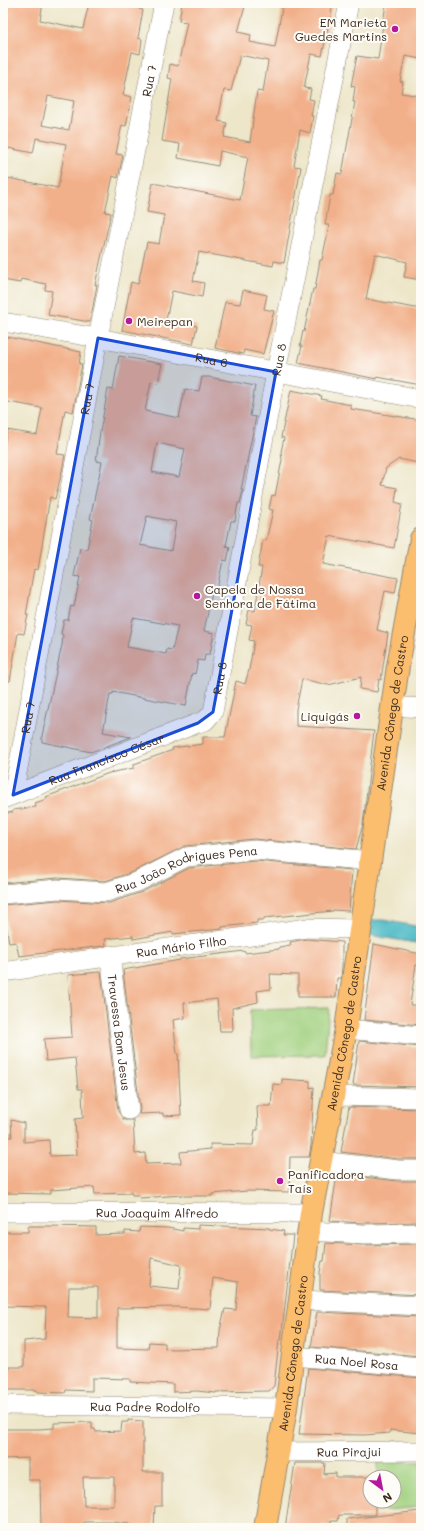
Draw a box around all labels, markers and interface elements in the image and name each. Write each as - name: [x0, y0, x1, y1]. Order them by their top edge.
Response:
- place label: EM Marieta Guedes Martins: [295, 14, 387, 44]
- marker: EM Marieta Guedes Martins: [390, 24, 400, 34]
- street label: Rua 7: [138, 63, 160, 98]
- place label: Meirepan: [137, 313, 193, 329]
- marker: Meirepan: [124, 316, 134, 326]
- street label: Rua 8: [267, 342, 289, 377]
- street label: Rua 6: [194, 349, 229, 370]
- street label: Rua 7: [76, 381, 98, 416]
- place label: Capela de Nossa Senhora de Fátima: [205, 581, 316, 611]
- marker: Capela de Nossa Senhora de Fátima: [192, 591, 202, 601]
- street label: Avenida Cônego de Castro: [372, 634, 411, 792]
- street label: Rua 8: [208, 661, 230, 696]
- street label: Rua 7: [17, 700, 38, 735]
- place label: Liquigás: [301, 708, 349, 724]
- marker: Liquigás: [352, 711, 362, 721]
- street label: Rua Francisco César: [46, 729, 167, 788]
- street label: Rua João Rodrigues Pena: [113, 842, 258, 897]
- street label: Rua Mário Filho: [135, 932, 227, 961]
- street label: Avenida Cônego de Castro: [323, 955, 364, 1112]
- street label: Travessa Bom Jesus: [104, 973, 135, 1092]
- place label: Panificadora Taís: [288, 1166, 364, 1196]
- marker: Panificadora Taís: [275, 1176, 285, 1186]
- street label: Rua Joaquim Alfredo: [96, 1204, 218, 1221]
- street label: Avenida Cônego de Castro: [274, 1274, 311, 1432]
- street label: Rua Noel Rosa: [314, 1350, 399, 1373]
- street label: Rua Padre Rodolfo: [90, 1398, 200, 1415]
- street label: Rua Pirajui: [317, 1443, 381, 1460]
- north arrow: [362, 1469, 402, 1509]
- text: N: [380, 1489, 395, 1506]

